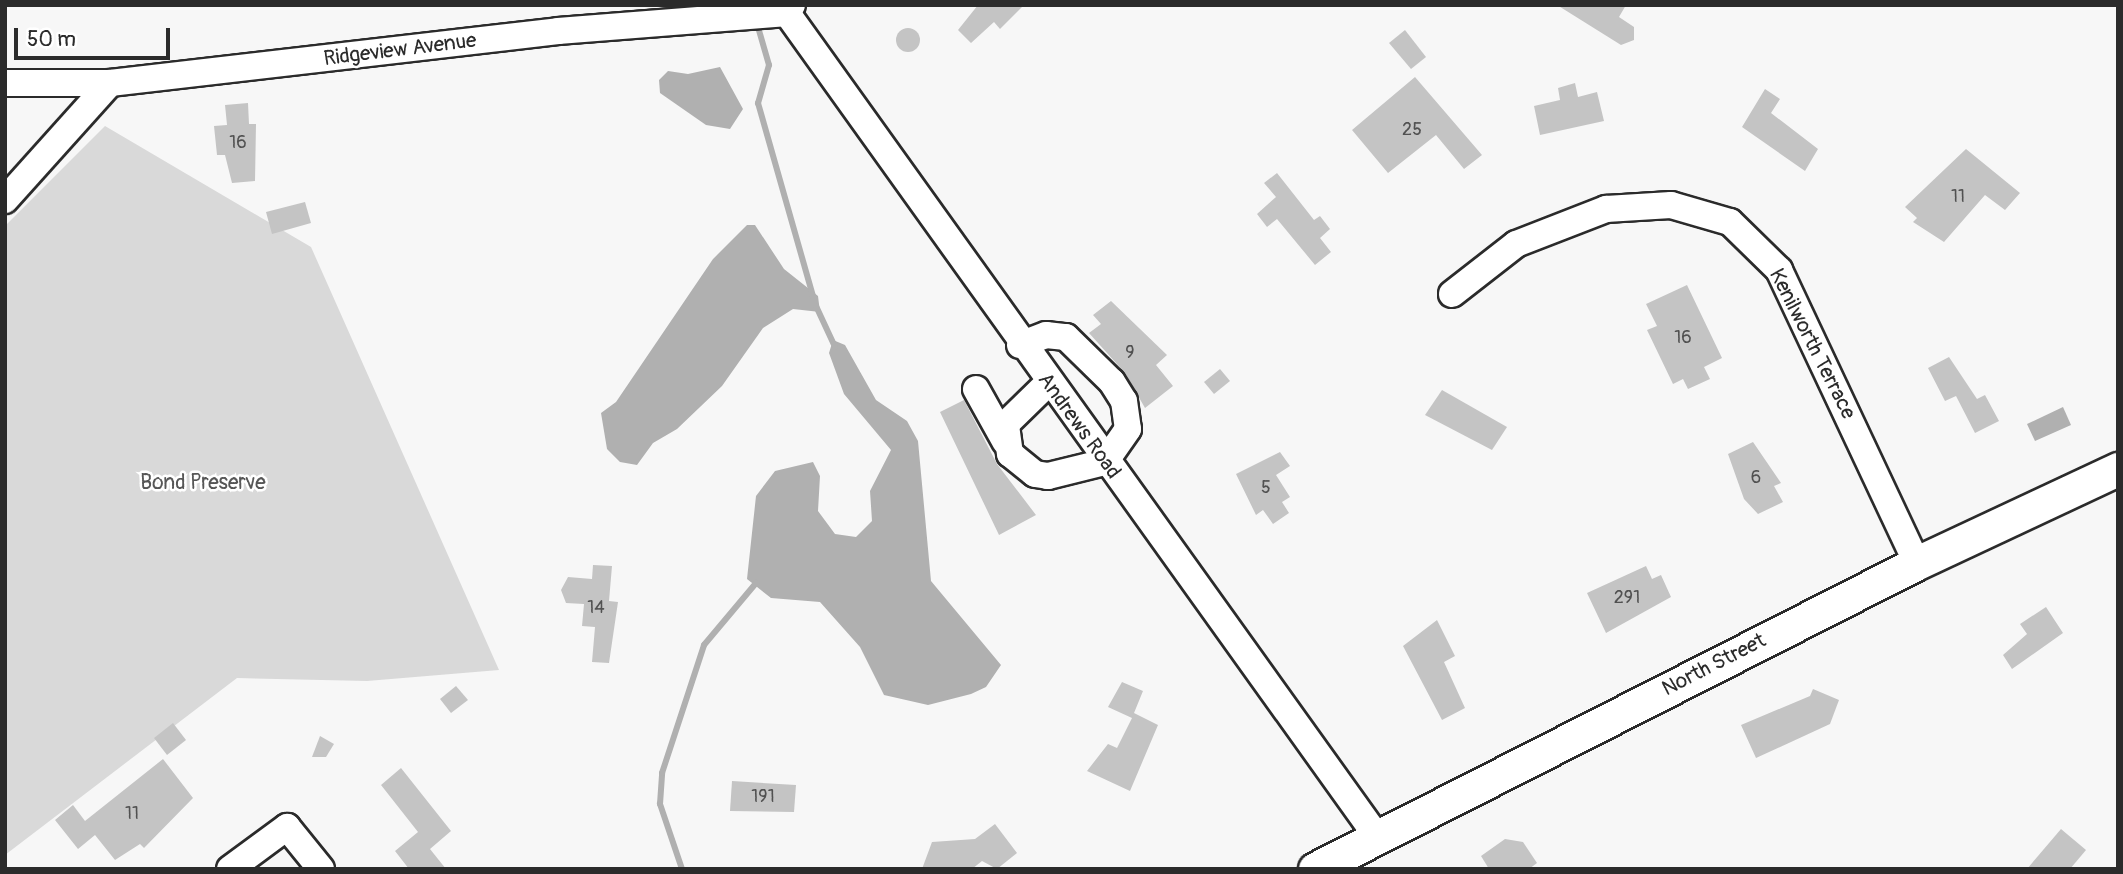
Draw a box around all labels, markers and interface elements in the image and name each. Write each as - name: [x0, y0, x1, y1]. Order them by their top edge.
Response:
- scale bar: [18, 14, 173, 58]
- text: 50 m: [27, 26, 76, 53]
- street label: Ridgeview Avenue: [322, 28, 478, 72]
- house number: 25: [1402, 119, 1422, 141]
- house number: 16: [229, 132, 247, 154]
- house number: 11: [1951, 186, 1965, 208]
- street label: Kenilworth Terrace: [1763, 265, 1861, 423]
- house number: 16: [1674, 327, 1692, 349]
- house number: 9: [1125, 342, 1135, 364]
- street label: Andrews Road: [1032, 368, 1126, 484]
- house number: 6: [1751, 467, 1761, 489]
- park label: Bond Preserve: [140, 470, 266, 496]
- house number: 5: [1261, 477, 1271, 499]
- house number: 291: [1614, 587, 1640, 609]
- house number: 14: [587, 597, 605, 619]
- street label: North Street: [1658, 628, 1770, 702]
- house number: 191: [751, 786, 775, 808]
- house number: 11: [125, 803, 139, 825]

